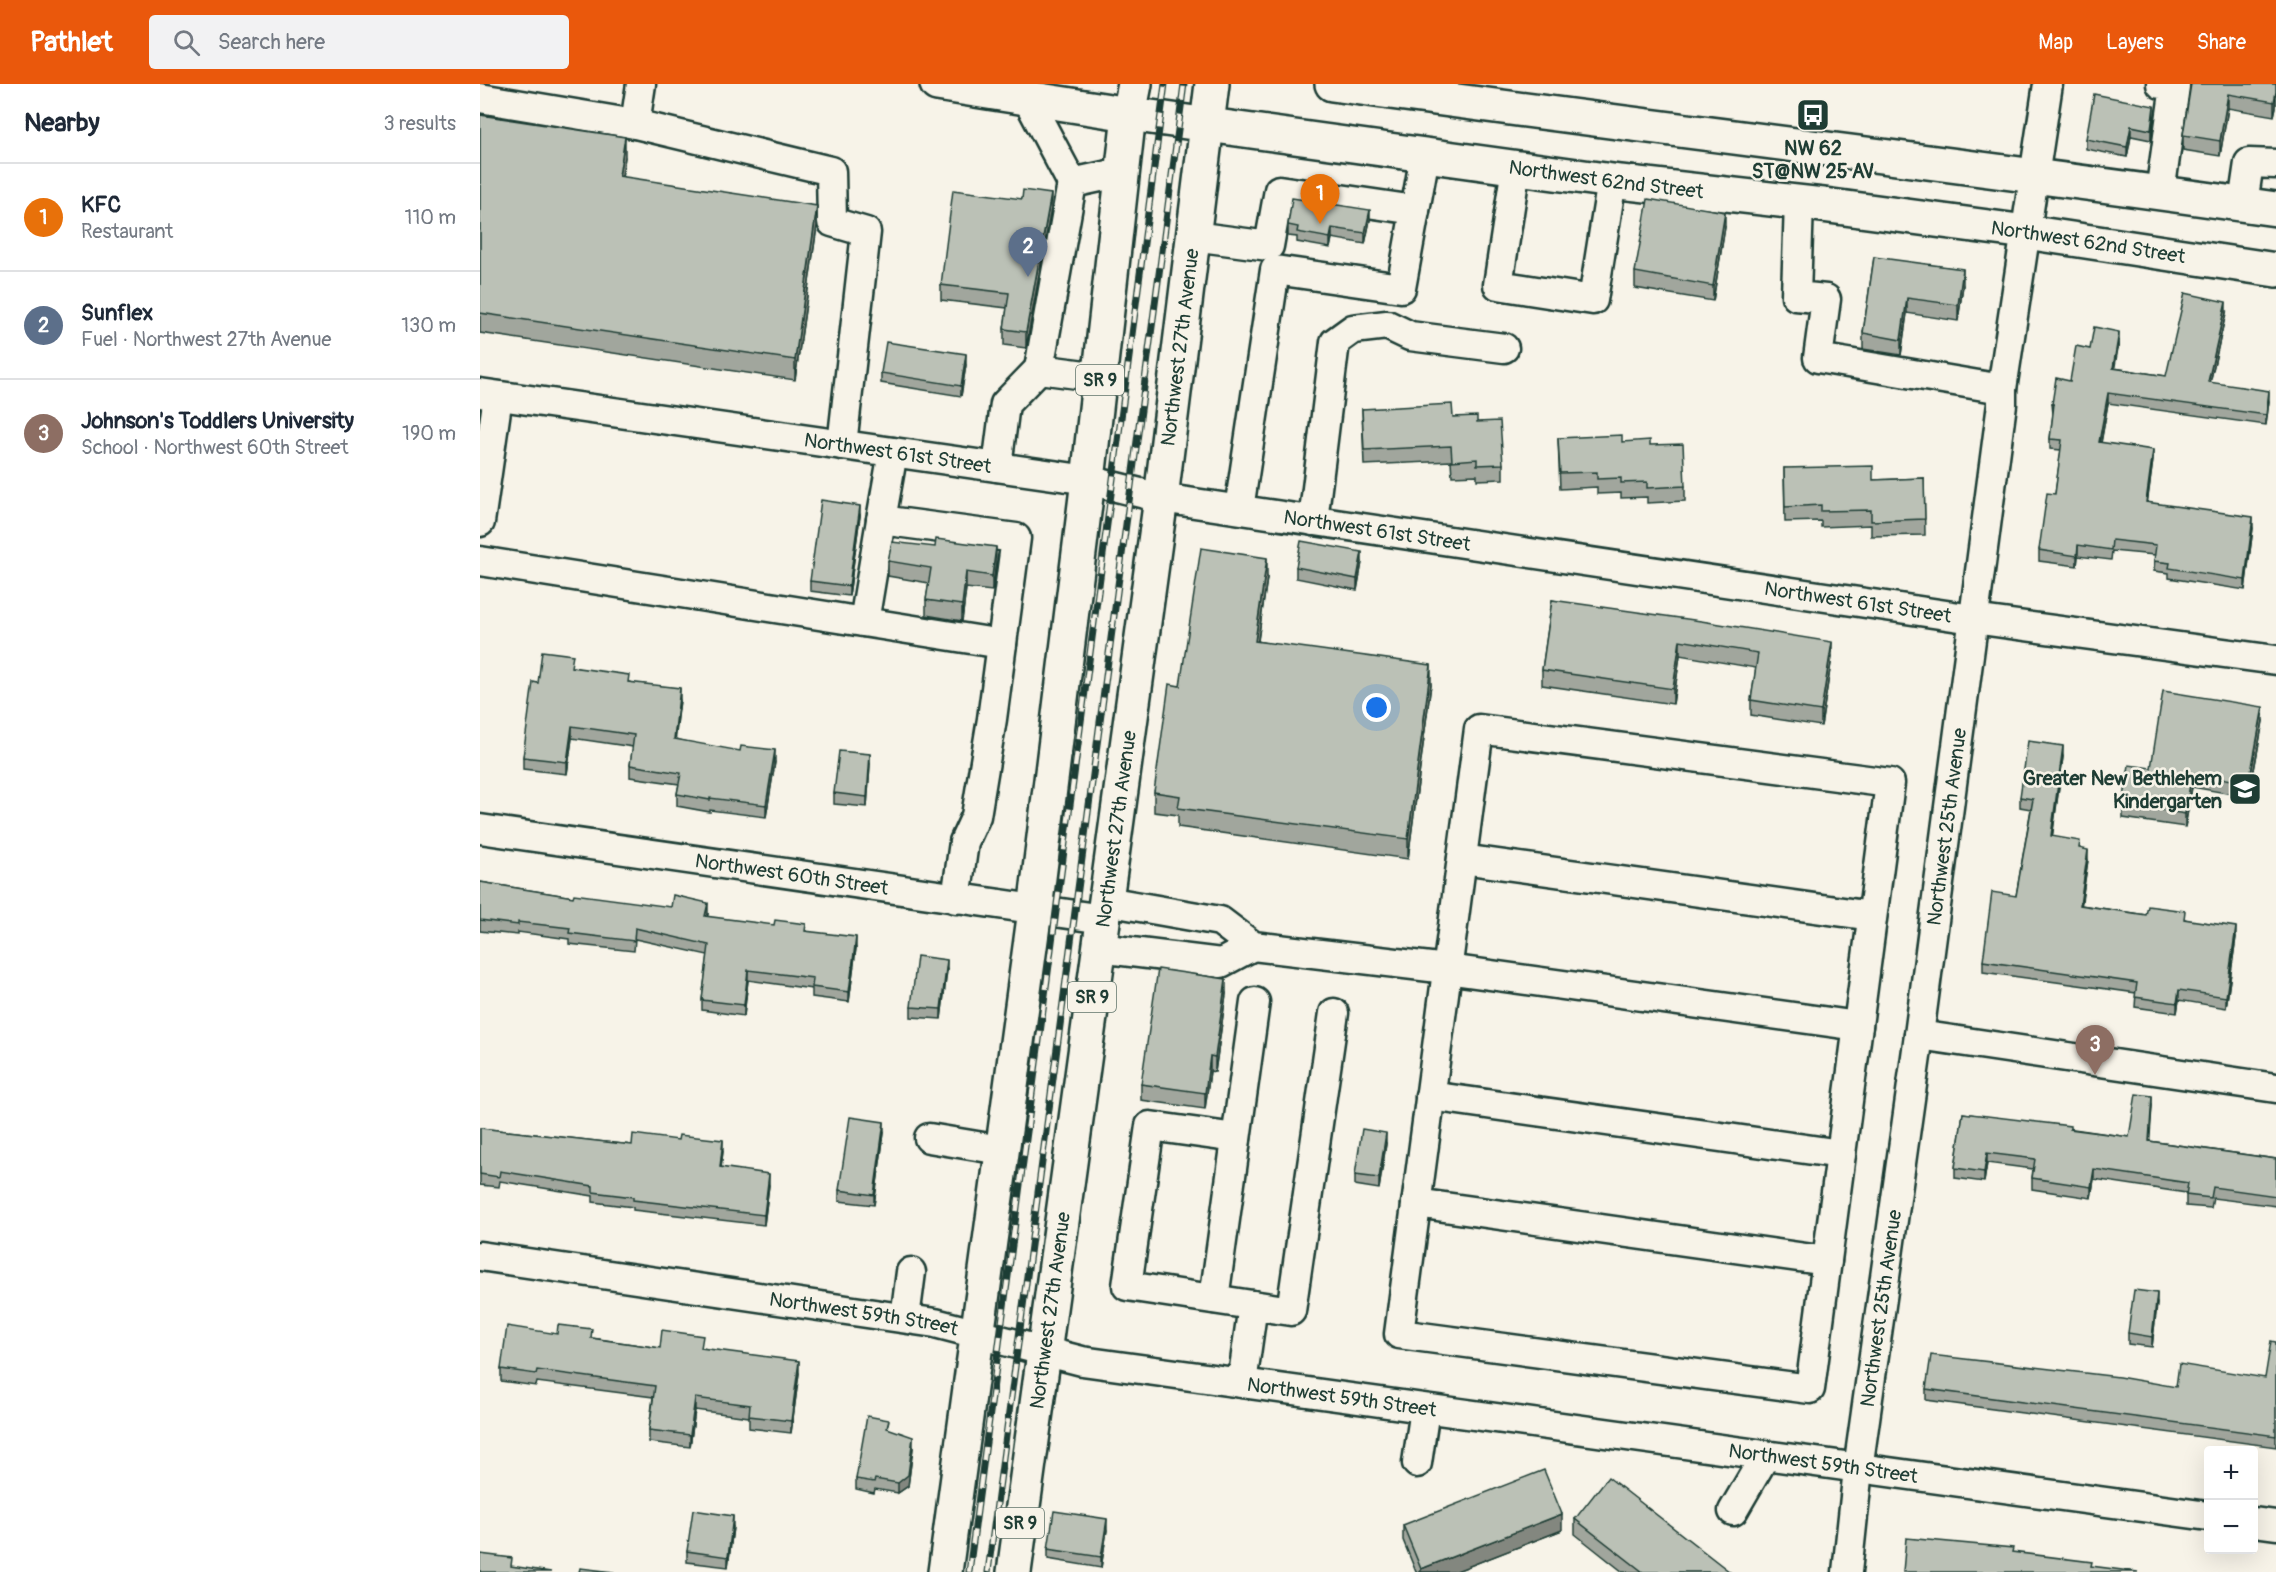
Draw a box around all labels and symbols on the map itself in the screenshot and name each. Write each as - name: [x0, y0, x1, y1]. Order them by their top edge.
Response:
- bus stop icon: NW 62 ST@NW 25 AV: [1795, 97, 1831, 133]
- place label: NW 62 ST@NW 25 AV: [1752, 136, 1874, 184]
- street label: Northwest 62nd Street: [1507, 155, 1706, 204]
- pin: 1: [1300, 174, 1340, 224]
- street label: Northwest 62nd Street: [1989, 215, 2188, 269]
- pin: 2: [1008, 228, 1048, 277]
- street label: Northwest 27th Avenue: [1156, 247, 1205, 447]
- road number: SR 9: [1076, 365, 1124, 395]
- street label: Northwest 61st Street: [802, 428, 994, 479]
- street label: Northwest 61st Street: [1282, 504, 1473, 557]
- street label: Northwest 61st Street: [1763, 576, 1954, 629]
- your location: [1362, 693, 1391, 722]
- street label: Northwest 25th Avenue: [1922, 726, 1972, 927]
- street label: Northwest 27th Avenue: [1090, 729, 1142, 929]
- place label: Greater New Bethlehem Kindergarten: [2023, 766, 2222, 814]
- school or university icon: Greater New Bethlehem Kindergarten: [2227, 771, 2263, 807]
- street label: Northwest 60th Street: [693, 848, 891, 901]
- road number: SR 9: [1068, 982, 1116, 1012]
- pin: 3: [2076, 1026, 2114, 1075]
- street label: Northwest 25th Avenue: [1855, 1208, 1907, 1408]
- street label: Northwest 27th Avenue: [1024, 1210, 1076, 1411]
- street label: Northwest 59th Street: [768, 1287, 962, 1342]
- street label: Northwest 59th Street: [1246, 1372, 1439, 1423]
- street label: Northwest 59th Street: [1727, 1438, 1920, 1489]
- road number: SR 9: [996, 1508, 1044, 1538]

